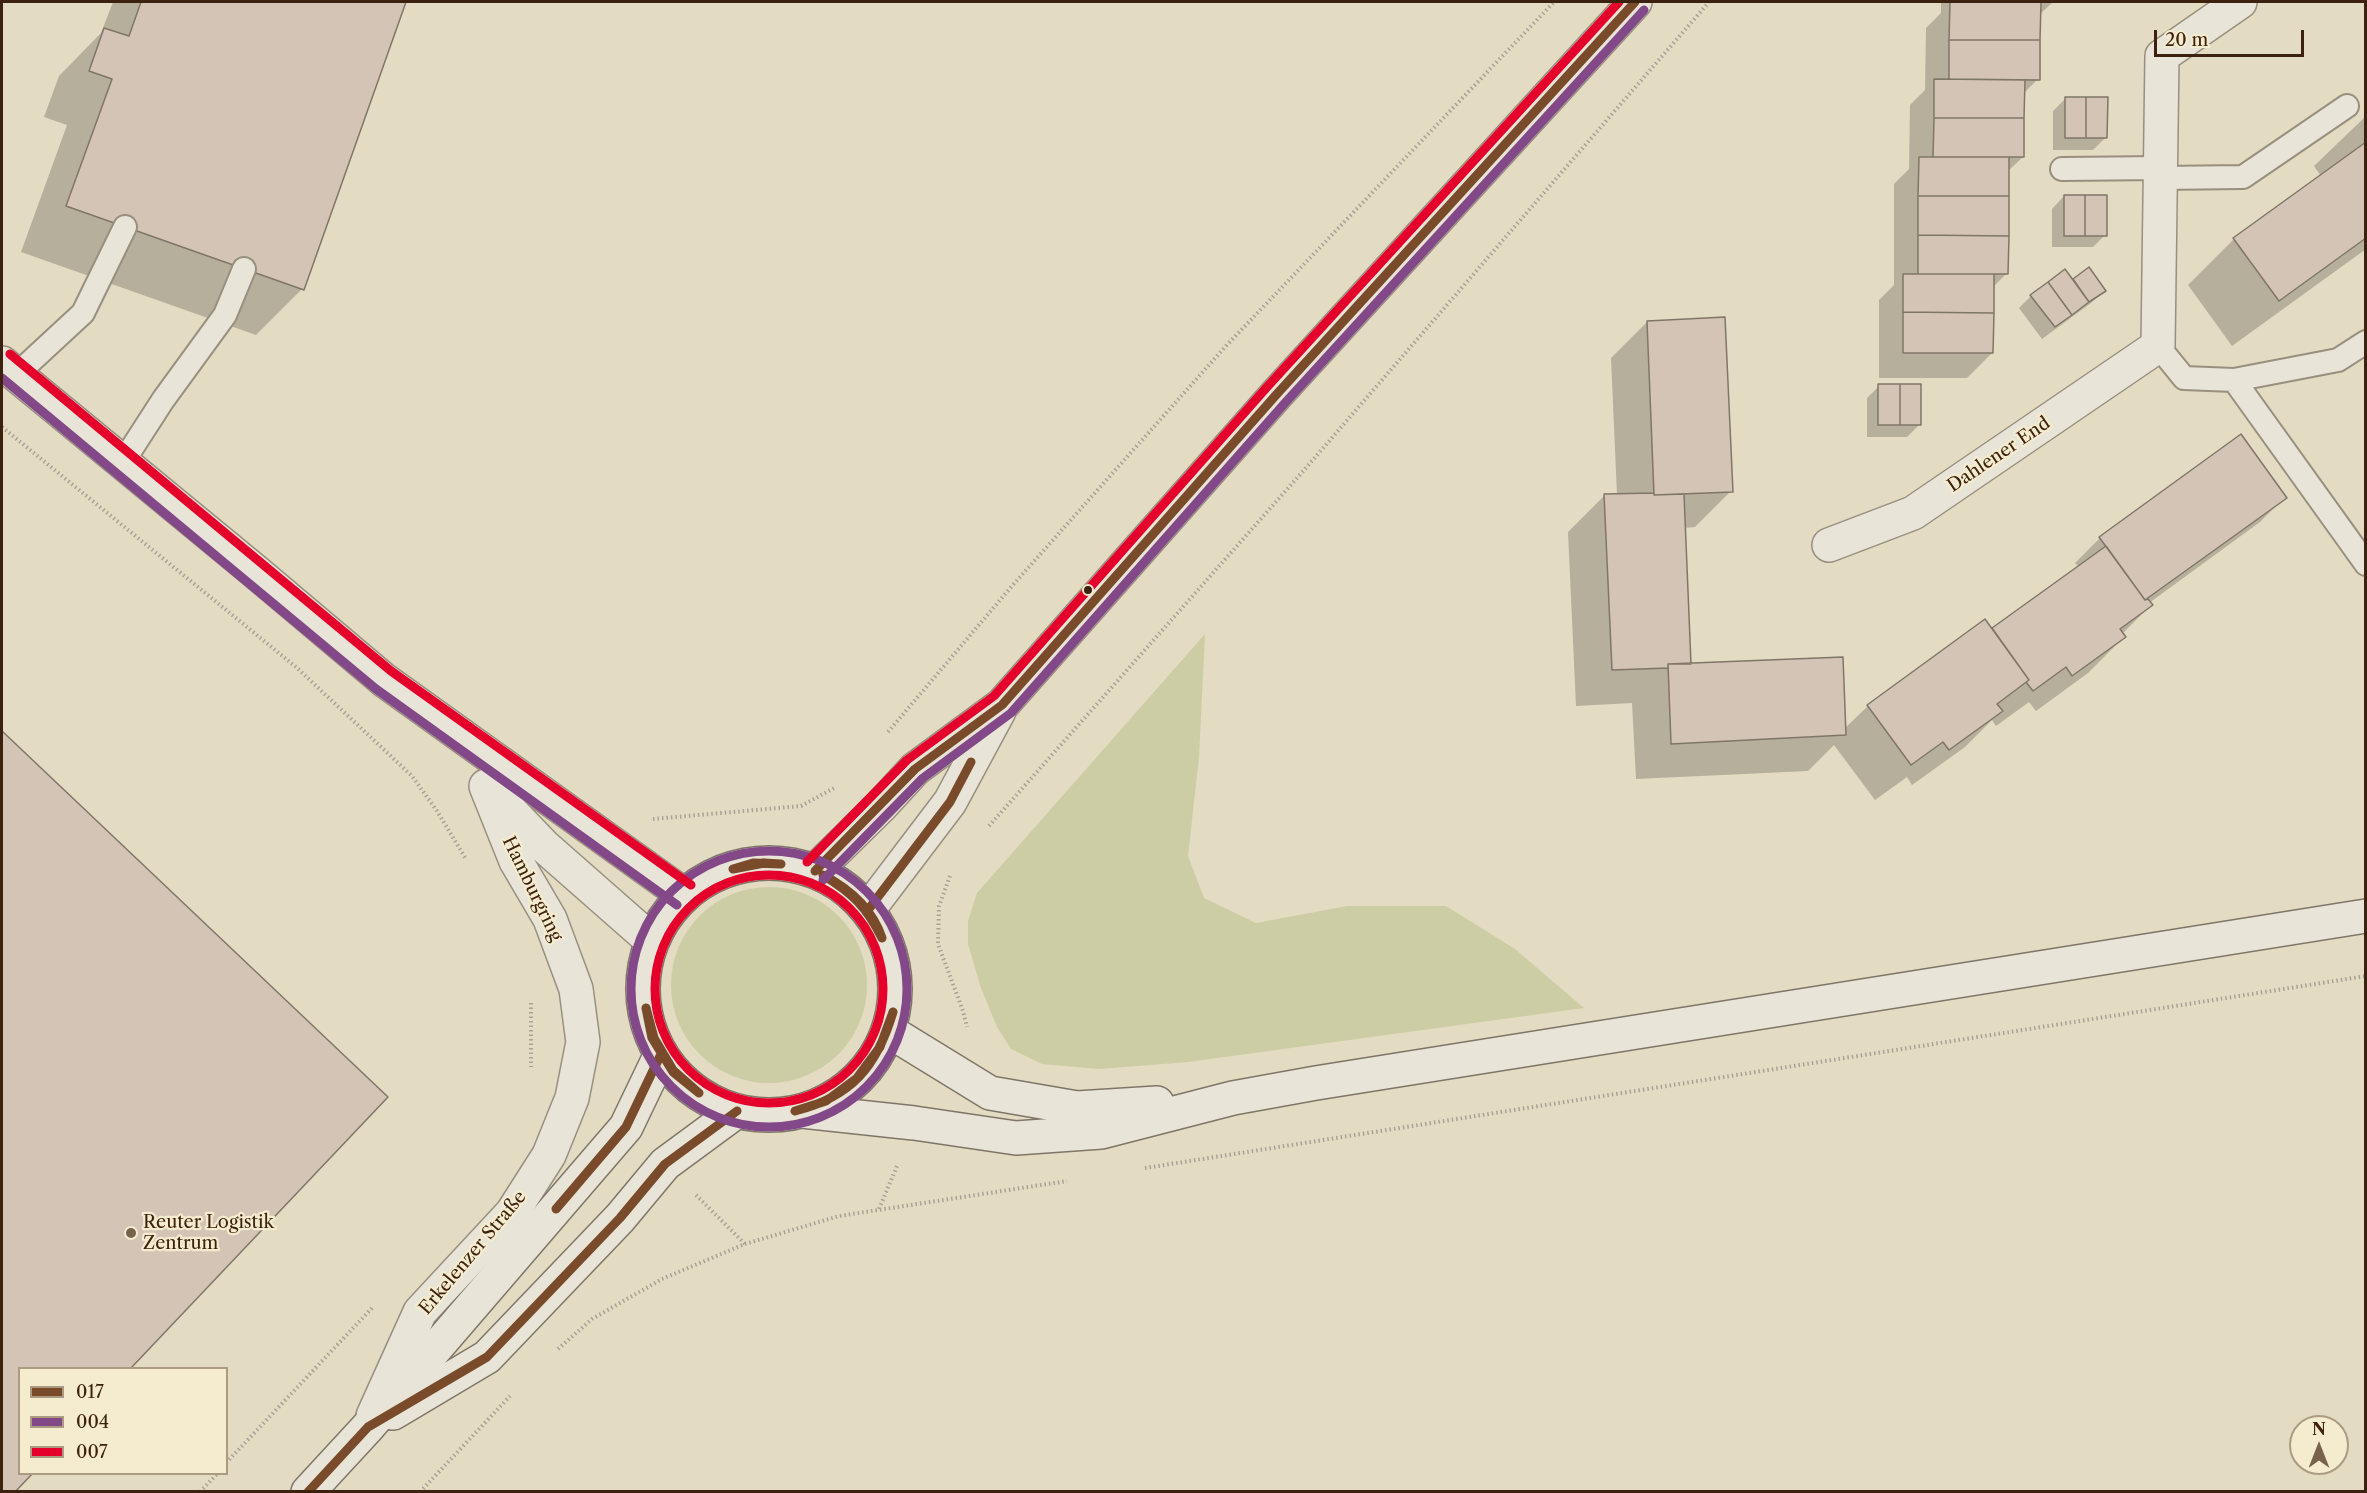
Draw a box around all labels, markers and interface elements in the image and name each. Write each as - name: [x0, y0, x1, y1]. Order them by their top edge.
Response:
- scale bar: [2157, 18, 2307, 56]
- text: 20 m: [2165, 29, 2208, 51]
- street label: Dahlener End: [1944, 413, 2054, 497]
- unlabelled marker: [1082, 584, 1094, 596]
- street label: Hamburgring: [497, 833, 567, 945]
- street label: Erkelenzer Straße: [415, 1187, 531, 1319]
- place label: Reuter Logistik Zentrum: [143, 1212, 274, 1254]
- marker: Reuter Logistik Zentrum: [124, 1226, 138, 1240]
- legend: [18, 1367, 228, 1475]
- text: 017: [76, 1381, 104, 1403]
- text: 004: [76, 1411, 109, 1433]
- north arrow: [2289, 1415, 2349, 1475]
- text: N: [2312, 1419, 2326, 1439]
- text: 007: [76, 1441, 108, 1463]

